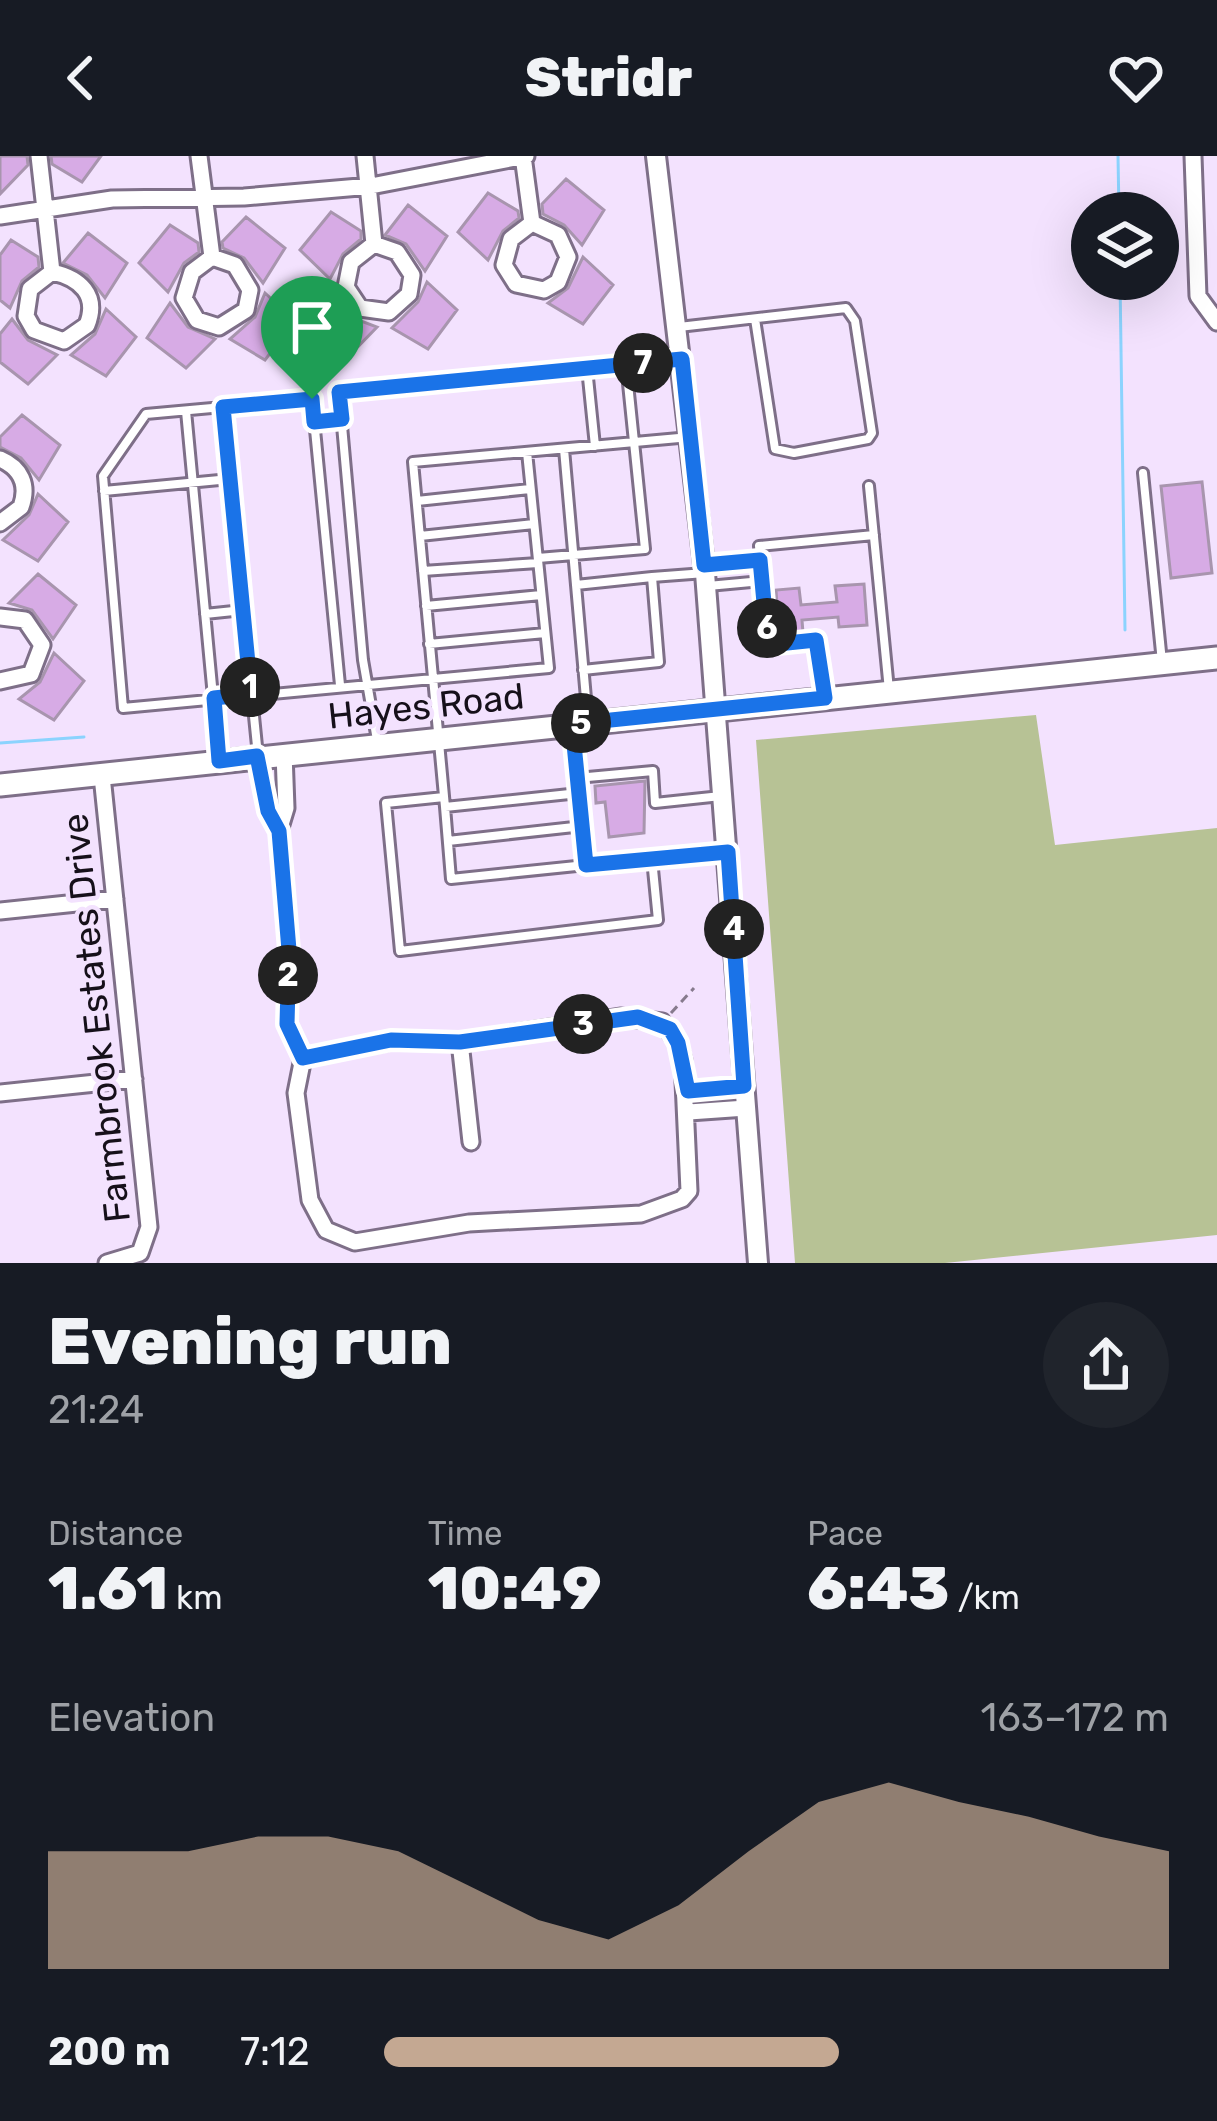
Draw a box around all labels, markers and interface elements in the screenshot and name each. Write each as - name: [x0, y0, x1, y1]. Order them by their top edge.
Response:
- icon: back: [48, 45, 114, 111]
- icon: heart: [1103, 45, 1169, 111]
- text: Stridr: [525, 46, 692, 110]
- map controls: [1071, 192, 1179, 300]
- button: layers: [1071, 192, 1179, 300]
- pin: [261, 276, 363, 399]
- icon: arrive: [279, 294, 345, 360]
- pin: 7: [613, 333, 673, 393]
- text: 7: [634, 343, 652, 382]
- pin: 6: [737, 598, 797, 658]
- text: 6: [756, 608, 778, 647]
- pin: 1: [220, 657, 280, 717]
- text: 1: [242, 667, 258, 706]
- street label: Hayes Road: [326, 674, 526, 738]
- pin: 5: [551, 693, 611, 753]
- text: 5: [570, 703, 592, 742]
- street label: Farmbrook Estates Drive: [53, 812, 139, 1224]
- pin: 4: [704, 899, 764, 959]
- text: 4: [723, 909, 745, 948]
- pin: 2: [258, 945, 318, 1005]
- text: 2: [277, 955, 299, 994]
- pin: 3: [553, 994, 613, 1054]
- text: 3: [572, 1004, 594, 1043]
- text: Evening run: [48, 1302, 452, 1381]
- button: share: [1043, 1302, 1169, 1428]
- text: 21:24: [48, 1387, 144, 1433]
- text: Distance: [48, 1514, 183, 1553]
- text: Time: [428, 1514, 502, 1553]
- text: Pace: [807, 1514, 883, 1553]
- text: 1.61: [48, 1553, 168, 1624]
- text: 10:49: [428, 1553, 602, 1624]
- text: 6:43: [807, 1553, 950, 1624]
- text: km: [168, 1578, 222, 1617]
- text: /km: [950, 1578, 1020, 1617]
- text: Elevation: [48, 1695, 215, 1741]
- text: 163–172 m: [981, 1695, 1169, 1741]
- text: 200 m: [48, 2029, 170, 2075]
- text: 7:12: [240, 2029, 310, 2075]

